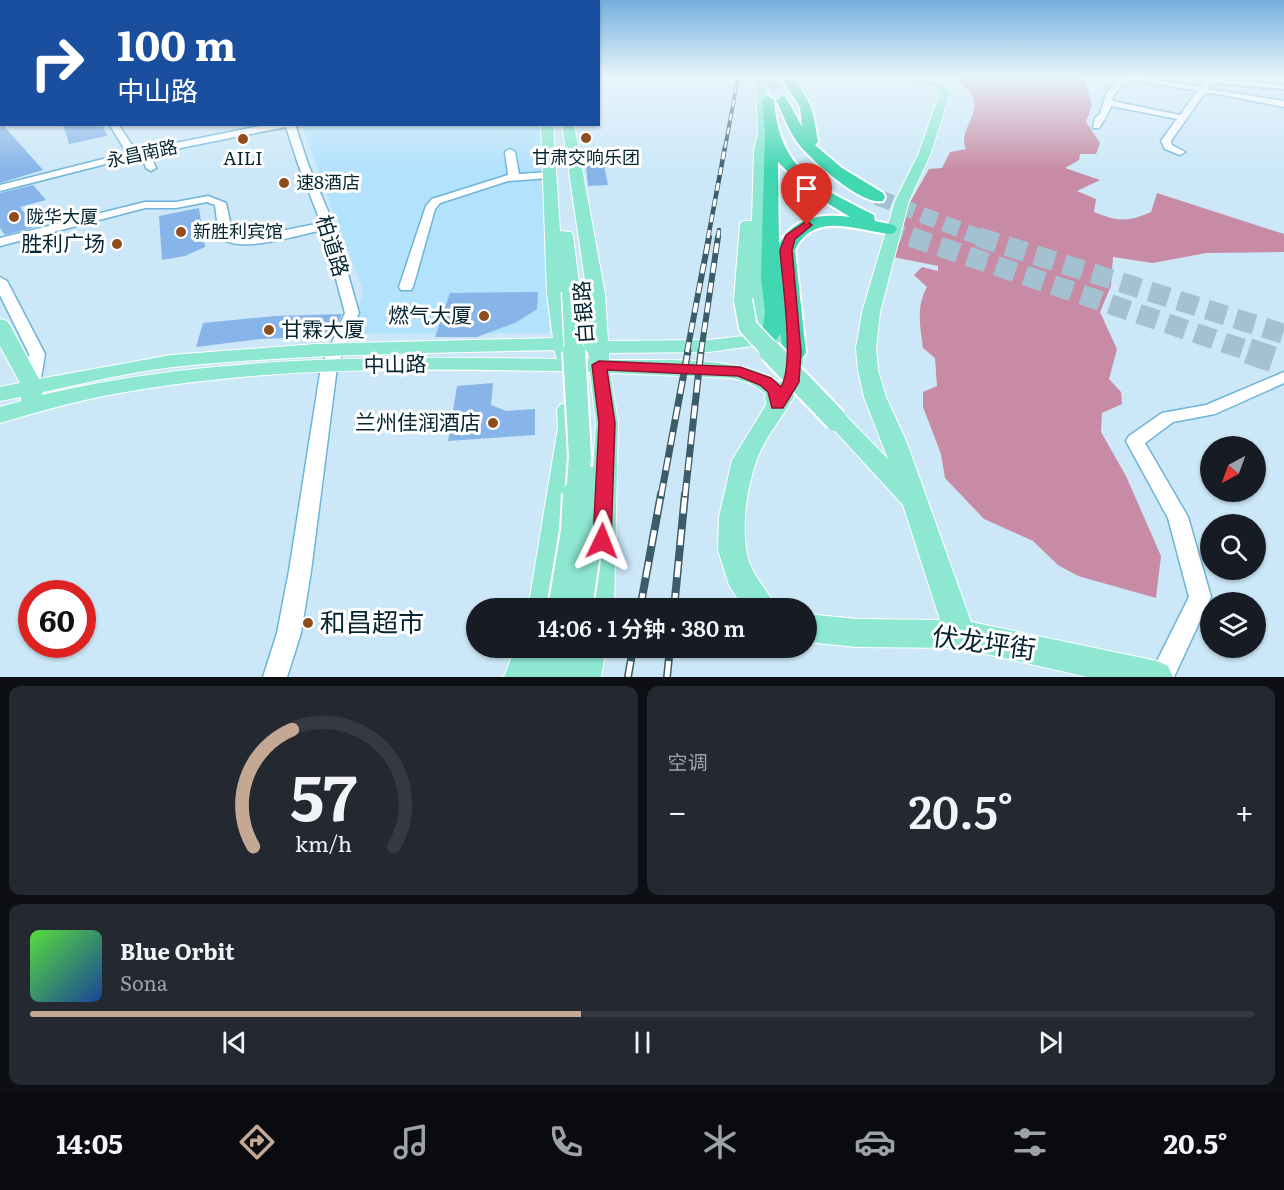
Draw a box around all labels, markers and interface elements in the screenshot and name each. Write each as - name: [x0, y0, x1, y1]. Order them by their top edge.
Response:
- text: 100 m: [117, 12, 236, 74]
- icon: right: [18, 24, 96, 102]
- text: 中山路: [117, 69, 198, 109]
- marker: 甘肃交响乐团: [579, 131, 593, 145]
- street label: 永昌南路: [104, 132, 180, 173]
- marker: AILI: [236, 132, 250, 146]
- place label: 甘肃交响乐团: [532, 143, 640, 170]
- place label: AILI: [223, 144, 263, 171]
- pin: [781, 163, 832, 225]
- place label: 速8酒店: [296, 168, 360, 195]
- icon: arrive: [790, 172, 823, 205]
- marker: 速8酒店: [277, 176, 291, 190]
- place label: 陇华大厦: [26, 202, 98, 229]
- marker: 陇华大厦: [7, 210, 21, 224]
- street label: 柏道路: [310, 211, 358, 280]
- place label: 新胜利宾馆: [193, 217, 283, 244]
- marker: 新胜利宾馆: [174, 225, 188, 239]
- place label: 胜利广场: [21, 226, 105, 257]
- marker: 胜利广场: [110, 237, 124, 251]
- street label: 白银路: [564, 280, 599, 345]
- place label: 燃气大厦: [388, 298, 472, 329]
- marker: 燃气大厦: [477, 309, 491, 323]
- place label: 甘霖大厦: [281, 312, 365, 343]
- marker: 甘霖大厦: [262, 323, 276, 337]
- street label: 中山路: [363, 346, 427, 379]
- place label: 兰州佳润酒店: [355, 405, 481, 436]
- marker: 兰州佳润酒店: [486, 416, 500, 430]
- north arrow: [1200, 436, 1266, 502]
- map controls: [1200, 436, 1266, 658]
- position arrow: [570, 509, 634, 573]
- button: search: [1200, 514, 1266, 580]
- speed limit sign: 60: [18, 580, 96, 658]
- button: layers: [1200, 592, 1266, 658]
- place label: 和昌超市: [320, 601, 424, 640]
- text: 14:06 · 1 分钟 · 380 m: [538, 611, 745, 644]
- street label: 伏龙坪街: [930, 614, 1039, 667]
- marker: 和昌超市: [301, 616, 315, 630]
- text: 空调: [668, 746, 708, 776]
- text: 57: [290, 748, 357, 840]
- text: 20.5°: [908, 776, 1013, 843]
- text: −: [668, 785, 687, 834]
- text: +: [1235, 785, 1254, 834]
- text: km/h: [295, 828, 352, 860]
- text: Blue Orbit: [120, 934, 235, 967]
- text: Sona: [120, 967, 168, 997]
- icon: previous: [218, 1026, 251, 1059]
- icon: pause: [626, 1026, 659, 1059]
- icon: next: [1034, 1026, 1067, 1059]
- icon: directions: [236, 1121, 278, 1163]
- icon: music: [390, 1121, 432, 1163]
- icon: phone: [545, 1121, 587, 1163]
- icon: climate: [699, 1121, 741, 1163]
- icon: car: [854, 1121, 896, 1163]
- icon: filters: [1009, 1121, 1051, 1163]
- text: 14:05: [56, 1122, 123, 1162]
- text: 20.5°: [1163, 1122, 1228, 1162]

